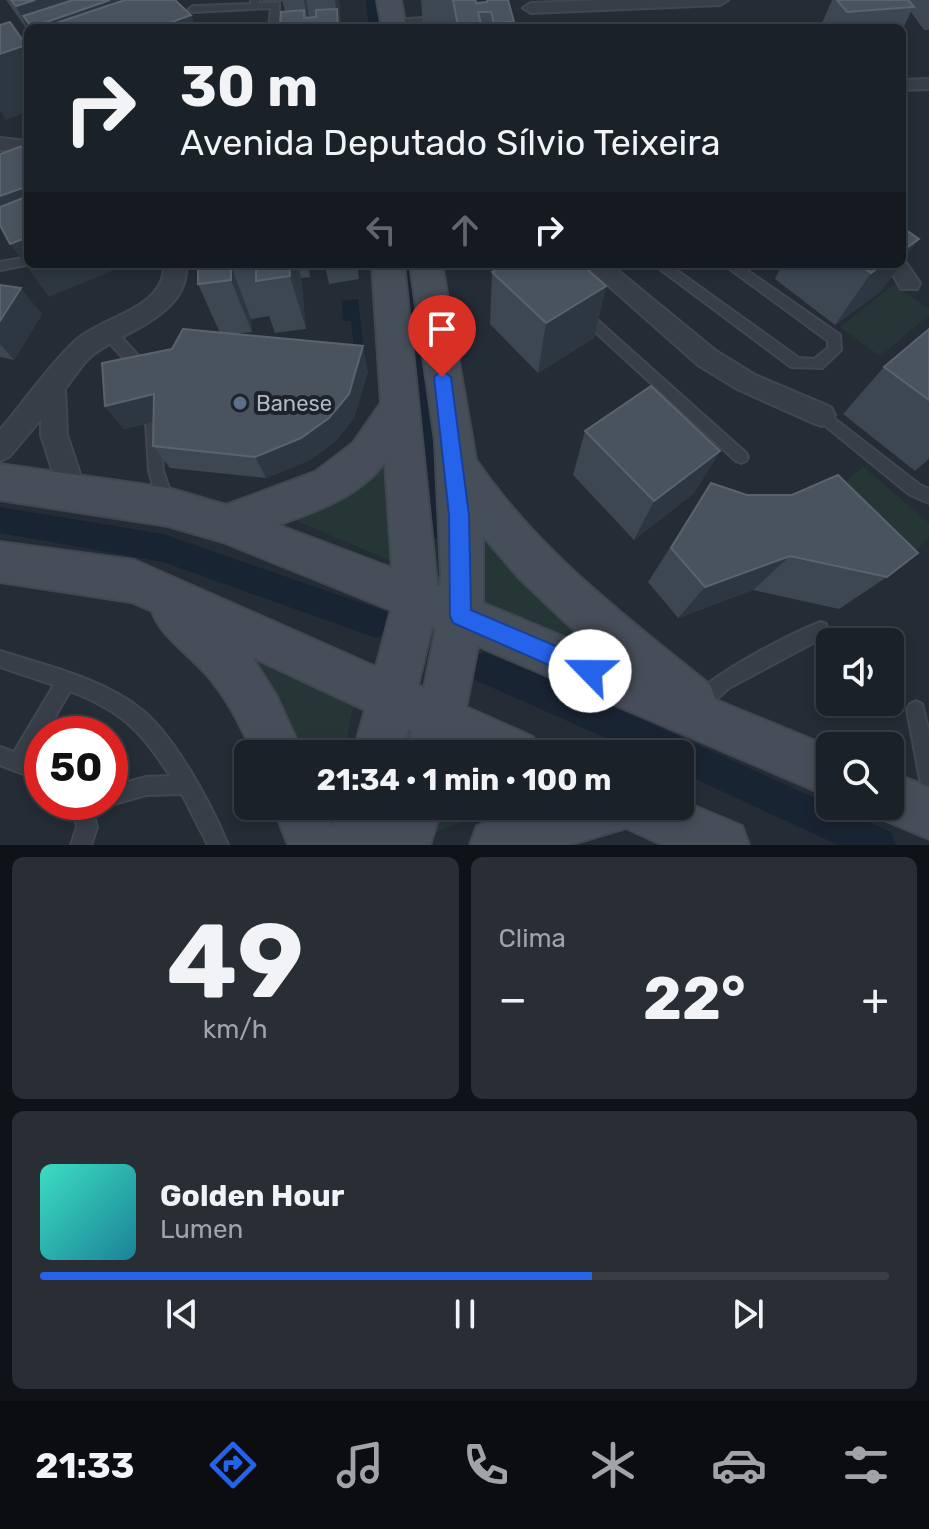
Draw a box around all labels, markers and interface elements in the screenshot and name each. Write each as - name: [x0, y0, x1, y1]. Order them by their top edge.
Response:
- text: 30 m: [180, 54, 318, 120]
- icon: right: [48, 56, 152, 160]
- text: Avenida Deputado Sílvio Teixeira: [180, 121, 721, 164]
- icon: left: [359, 208, 403, 252]
- icon: ahead: [443, 208, 487, 252]
- icon: right: [527, 208, 571, 252]
- pin: [408, 295, 476, 377]
- icon: arrive: [420, 307, 464, 351]
- place label: Banese: [256, 390, 332, 417]
- marker: Banese: [231, 394, 249, 412]
- map controls: [816, 628, 904, 820]
- button: sound: [816, 628, 904, 716]
- position arrow: [548, 629, 632, 713]
- speed limit sign: 50: [24, 716, 128, 820]
- button: search: [816, 732, 904, 820]
- text: 21:34 · 1 min · 100 m: [316, 762, 612, 798]
- text: 49: [167, 900, 304, 1023]
- text: Clima: [499, 923, 566, 954]
- text: 22°: [643, 963, 746, 1034]
- text: −: [499, 973, 527, 1025]
- text: +: [862, 973, 889, 1025]
- text: km/h: [203, 1014, 268, 1045]
- text: Golden Hour: [160, 1178, 344, 1214]
- text: Lumen: [160, 1214, 243, 1245]
- icon: previous: [160, 1292, 204, 1336]
- icon: pause: [443, 1292, 487, 1336]
- icon: next: [726, 1292, 770, 1336]
- icon: directions: [205, 1437, 261, 1493]
- icon: music: [332, 1437, 388, 1493]
- icon: phone: [458, 1437, 514, 1493]
- icon: climate: [585, 1437, 641, 1493]
- icon: car: [711, 1437, 767, 1493]
- icon: filters: [838, 1437, 894, 1493]
- text: 21:33: [35, 1444, 135, 1487]

